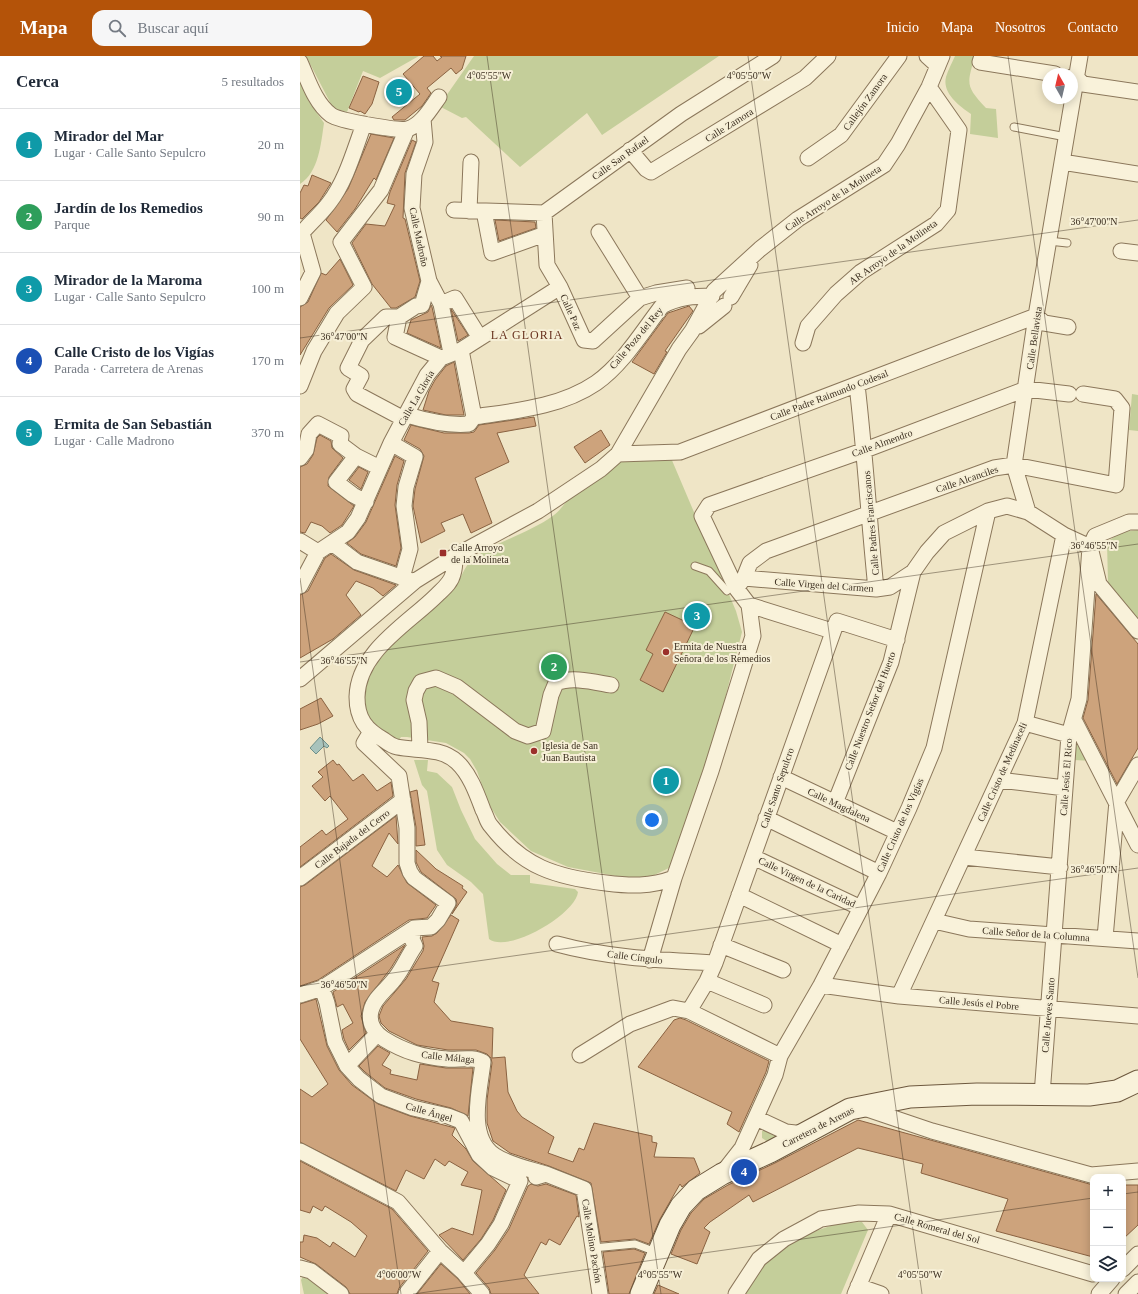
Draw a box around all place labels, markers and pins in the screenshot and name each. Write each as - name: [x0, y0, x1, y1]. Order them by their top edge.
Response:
- pin: 5: [386, 77, 412, 107]
- place label: Calle Arroyo de la Molineta: [451, 542, 509, 565]
- marker: Calle Arroyo de la Molineta: [438, 548, 448, 558]
- pin: 3: [684, 601, 710, 631]
- place label: Ermita de Nuestra Señora de los Remedios: [674, 641, 770, 664]
- marker: Ermita de Nuestra Señora de los Remedios: [661, 647, 671, 657]
- pin: 2: [541, 652, 567, 682]
- place label: Iglesia de San Juan Bautista: [542, 740, 598, 763]
- marker: Iglesia de San Juan Bautista: [529, 746, 539, 756]
- pin: 1: [653, 766, 679, 796]
- pin: 4: [731, 1157, 757, 1187]

